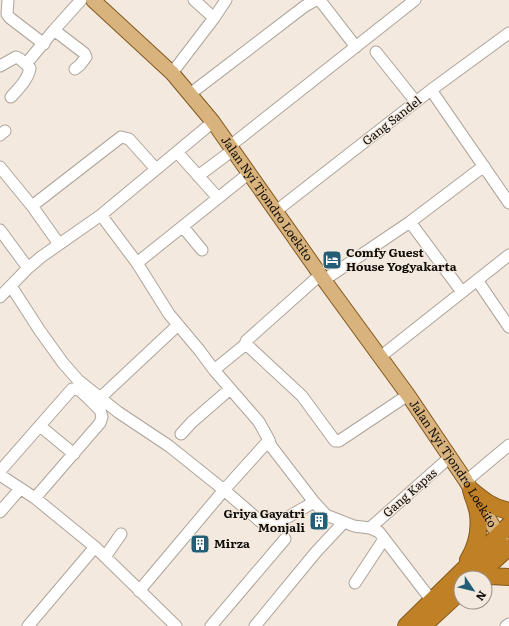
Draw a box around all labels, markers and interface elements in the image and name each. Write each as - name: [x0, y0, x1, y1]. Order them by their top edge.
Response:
- street label: Gang Sandel: [358, 91, 425, 149]
- street label: Jalan Nyi Tjondro Loekito: [217, 132, 318, 264]
- place label: Comfy Guest House Yogyakarta: [346, 243, 457, 275]
- hotel icon: Comfy Guest House Yogyakarta: [321, 249, 343, 271]
- street label: Jalan Nyi Tjondro Loekito: [405, 395, 502, 531]
- street label: Gang Kapas: [378, 463, 441, 521]
- place label: Griya Gayatri Monjali: [223, 504, 306, 536]
- building icon: Griya Gayatri Monjali: [308, 510, 330, 532]
- building icon: Mirza: [189, 533, 211, 555]
- place label: Mirza: [214, 534, 250, 552]
- north arrow: [453, 570, 493, 610]
- text: N: [473, 588, 491, 605]

